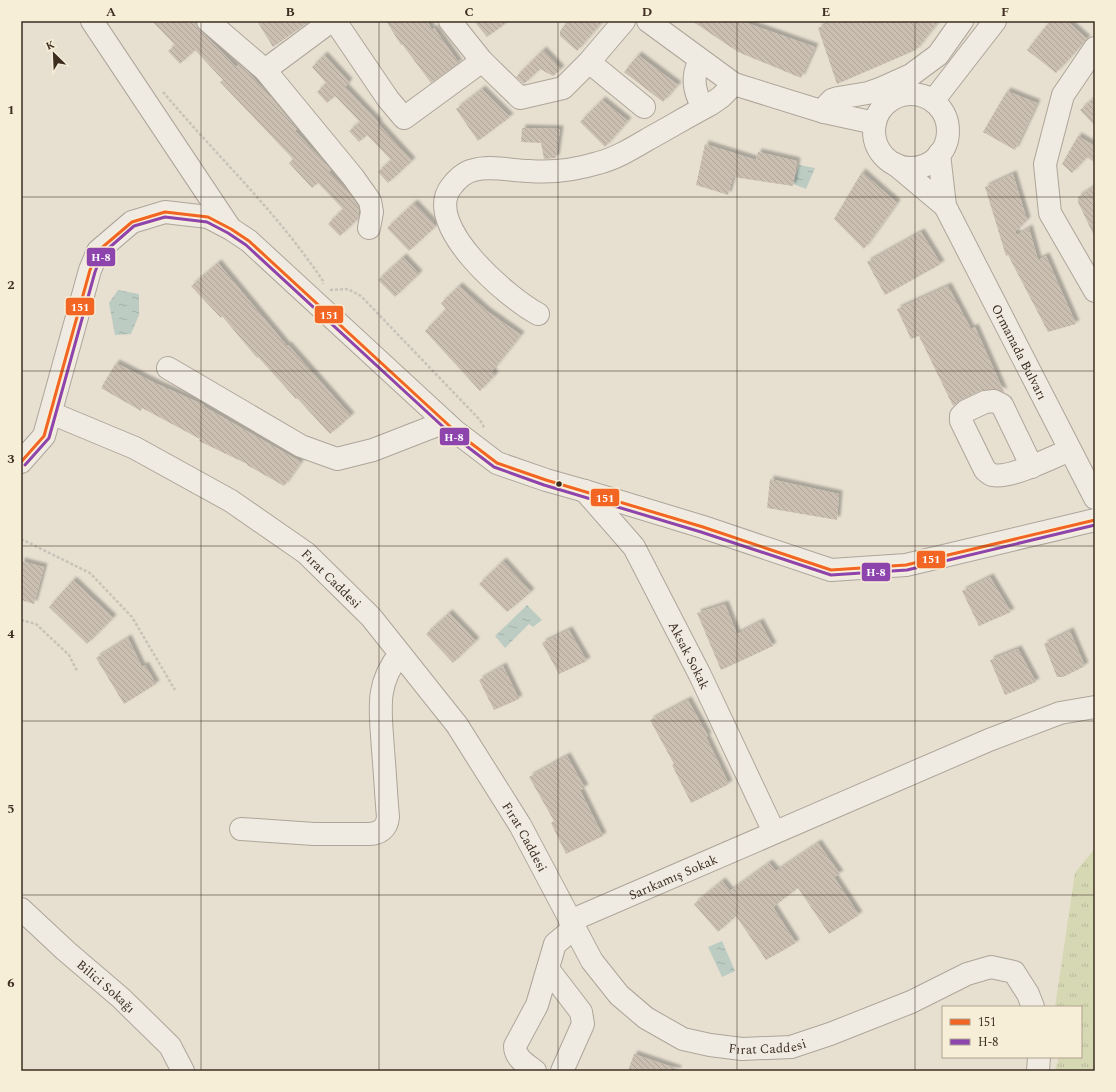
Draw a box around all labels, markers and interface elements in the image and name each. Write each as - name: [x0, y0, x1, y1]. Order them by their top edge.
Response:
- text: A: [106, 2, 116, 22]
- text: B: [285, 2, 295, 22]
- text: C: [464, 2, 474, 22]
- text: D: [642, 2, 652, 22]
- text: E: [822, 2, 831, 22]
- text: F: [1001, 2, 1009, 22]
- north arrow: [34, 34, 74, 74]
- text: K: [43, 36, 58, 55]
- text: 1: [7, 100, 15, 120]
- line badge: H-8: [86, 247, 116, 267]
- text: H-8: [91, 249, 111, 266]
- text: 2: [7, 275, 15, 295]
- line badge: 151: [65, 297, 95, 316]
- text: 151: [71, 299, 89, 316]
- street label: Ormanada Bulvarı: [986, 301, 1052, 404]
- line badge: 151: [314, 305, 344, 324]
- text: 151: [320, 307, 338, 324]
- line badge: H-8: [439, 427, 470, 446]
- text: H-8: [444, 429, 464, 446]
- text: 3: [7, 449, 15, 469]
- unlabelled marker: [554, 479, 564, 489]
- line badge: 151: [590, 488, 620, 507]
- text: 151: [596, 490, 614, 507]
- street label: Fırat Caddesi: [296, 545, 366, 613]
- line badge: 151: [916, 550, 946, 569]
- text: 151: [922, 551, 940, 568]
- line badge: H-8: [861, 562, 891, 582]
- text: H-8: [866, 564, 886, 581]
- street label: Aksak Sokak: [663, 618, 714, 693]
- text: 4: [7, 624, 15, 644]
- street label: Fırat Caddesi: [497, 798, 552, 876]
- text: 5: [7, 799, 15, 819]
- street label: Sarıkamış Sokak: [626, 849, 721, 906]
- street label: Bilici Sokağı: [72, 955, 140, 1018]
- text: 6: [7, 973, 15, 993]
- legend: [942, 1006, 1082, 1058]
- text: 151: [978, 1013, 996, 1032]
- text: H-8: [978, 1033, 998, 1052]
- street label: Fırat Caddesi: [727, 1034, 809, 1060]

